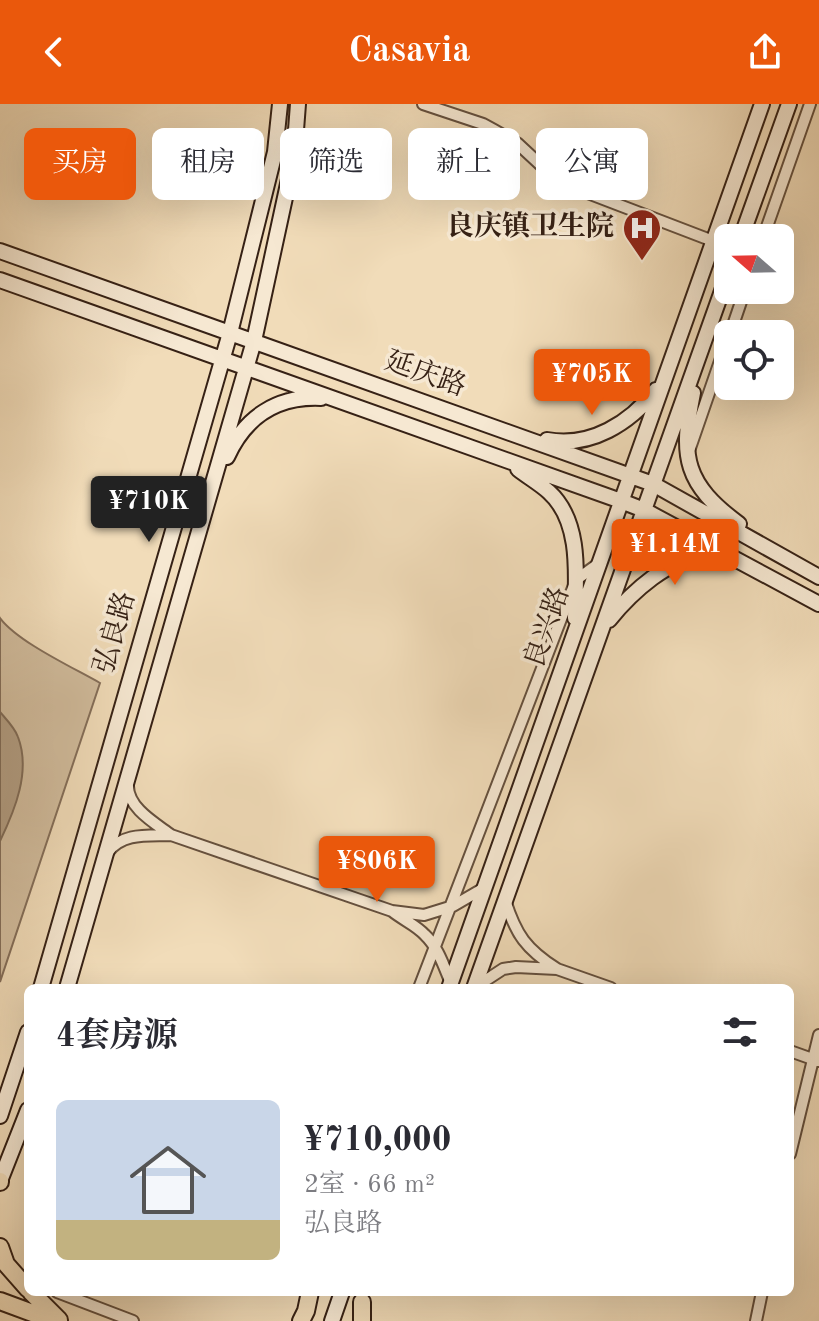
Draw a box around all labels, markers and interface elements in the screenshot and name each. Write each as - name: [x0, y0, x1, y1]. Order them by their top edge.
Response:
- icon: back: [32, 30, 76, 74]
- icon: share: [743, 30, 787, 74]
- text: Casavia: [348, 34, 471, 70]
- chip: 买房: [24, 128, 136, 200]
- chip: 租房: [152, 128, 264, 200]
- chip: 筛选: [280, 128, 392, 200]
- chip: 新上: [408, 128, 520, 200]
- chip: 公寓: [536, 128, 648, 200]
- hospital icon: 良庆镇卫生院: [621, 207, 663, 262]
- place label: 良庆镇卫生院: [446, 210, 614, 242]
- north arrow: [714, 224, 794, 304]
- map controls: [714, 224, 794, 400]
- button: locate: [714, 320, 794, 400]
- street label: 延庆路: [381, 345, 470, 403]
- pin: ¥705K: [536, 349, 648, 417]
- text: ¥705K: [552, 362, 632, 388]
- pin: ¥710K: [93, 476, 205, 544]
- text: ¥710K: [109, 489, 189, 515]
- pin: ¥1.14M: [610, 519, 740, 587]
- text: ¥1.14M: [630, 532, 720, 558]
- street label: 良兴路: [518, 583, 575, 672]
- street label: 弘良路: [88, 588, 141, 677]
- pin: ¥806K: [321, 836, 433, 904]
- text: ¥806K: [337, 849, 417, 875]
- icon: filters: [718, 1010, 762, 1054]
- text: 4套房源: [56, 1020, 178, 1054]
- text: ¥710,000: [304, 1124, 452, 1158]
- icon: home: [120, 1132, 216, 1228]
- text: 2室 · 66 m²: [304, 1172, 435, 1198]
- text: 弘良路: [304, 1211, 382, 1237]

